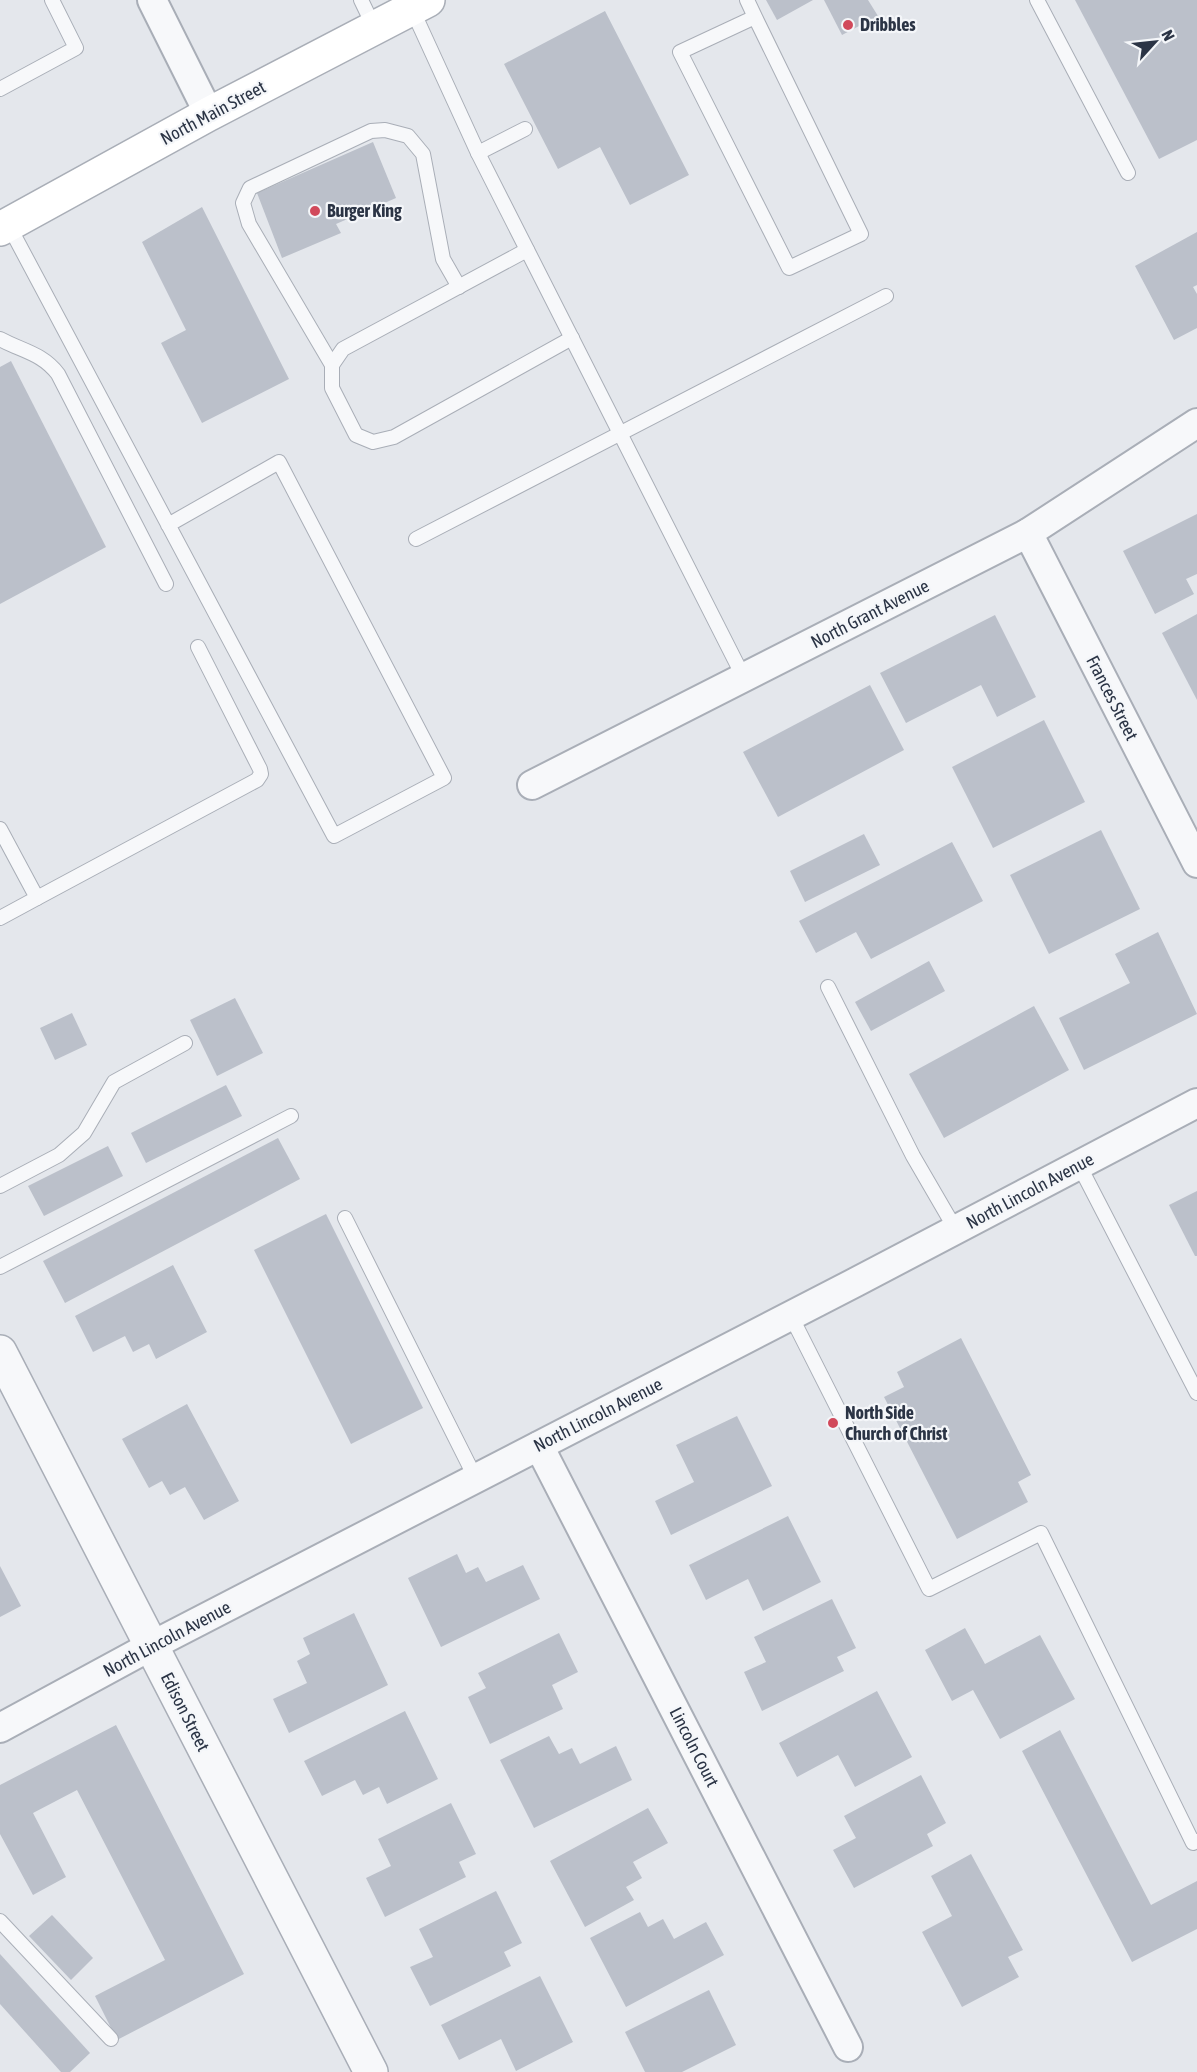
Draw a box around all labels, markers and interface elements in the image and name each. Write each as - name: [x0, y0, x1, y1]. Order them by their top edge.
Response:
- north arrow: [1125, 12, 1185, 72]
- place label: Dribbles: [860, 14, 916, 35]
- marker: Dribbles: [841, 18, 855, 32]
- text: N: [1158, 27, 1179, 43]
- street label: North Main Street: [157, 76, 269, 149]
- place label: Burger King: [327, 200, 402, 221]
- marker: Burger King: [308, 204, 322, 218]
- street label: North Grant Avenue: [807, 575, 932, 652]
- street label: Frances Street: [1082, 652, 1143, 744]
- street label: North Lincoln Avenue: [962, 1148, 1097, 1233]
- street label: North Lincoln Avenue: [530, 1373, 666, 1456]
- place label: North Side Church of Christ: [845, 1402, 948, 1444]
- marker: North Side Church of Christ: [826, 1416, 840, 1430]
- street label: North Lincoln Avenue: [99, 1596, 234, 1681]
- street label: Edison Street: [157, 1669, 214, 1755]
- street label: Lincoln Court: [665, 1703, 723, 1790]

